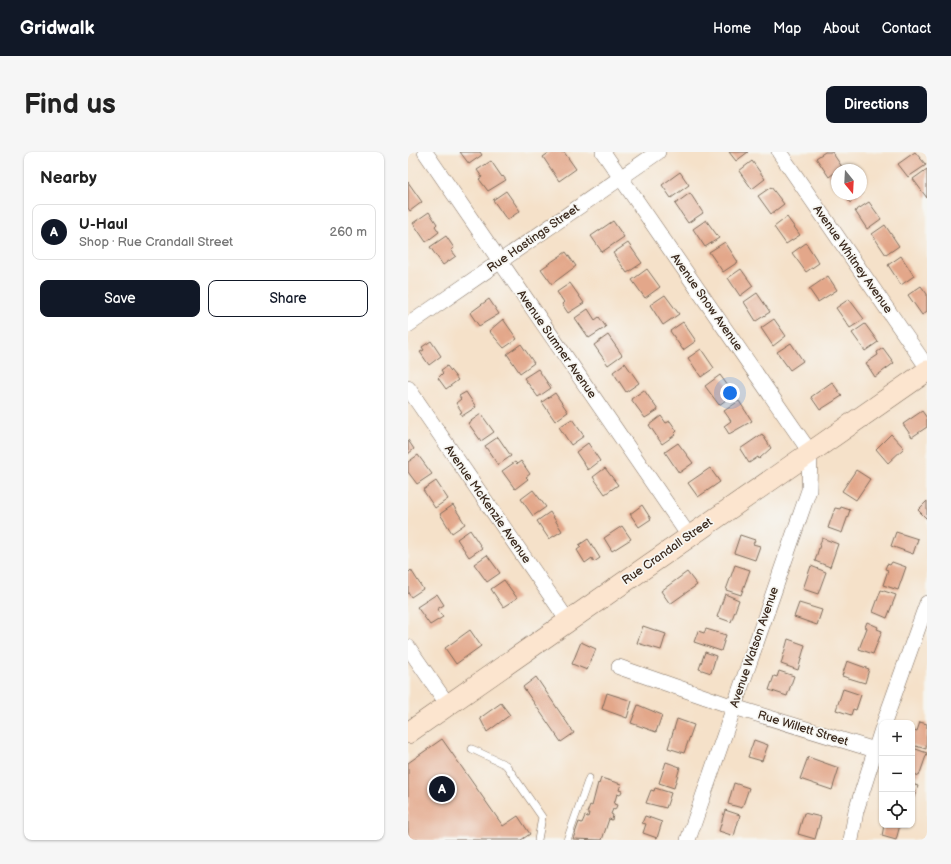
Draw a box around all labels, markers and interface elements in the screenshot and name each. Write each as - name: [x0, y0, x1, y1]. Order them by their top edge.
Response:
- text: Gridwalk: [20, 17, 95, 40]
- text: Home: [713, 20, 751, 37]
- text: Map: [773, 20, 801, 37]
- text: About: [823, 20, 860, 37]
- text: Contact: [882, 20, 931, 37]
- button: Directions: [826, 86, 927, 123]
- text: Find us: [24, 88, 116, 121]
- north arrow: [831, 164, 867, 200]
- text: Nearby: [40, 168, 97, 188]
- street label: Rue Hastings Street: [484, 201, 583, 276]
- street label: Avenue Whitney Avenue: [810, 202, 896, 316]
- text: U-Haul: [79, 215, 128, 234]
- text: A: [50, 224, 58, 240]
- text: 260 m: [329, 224, 367, 240]
- text: Shop · Rue Crandall Street: [79, 234, 233, 250]
- street label: Avenue Snow Avenue: [667, 251, 746, 354]
- button: Save: [40, 280, 200, 317]
- button: Share: [208, 280, 368, 317]
- street label: Avenue Sumner Avenue: [513, 287, 600, 401]
- your location: [720, 383, 740, 403]
- street label: Avenue McKenzie Avenue: [441, 442, 534, 566]
- street label: Rue Crandall Street: [619, 514, 716, 588]
- street label: Avenue Watson Avenue: [727, 585, 782, 709]
- street label: Rue Willett Street: [756, 708, 850, 749]
- map controls: [879, 720, 915, 828]
- button: +: [879, 720, 915, 756]
- button: −: [879, 756, 915, 792]
- pin: A: [429, 774, 455, 804]
- button: locate: [879, 792, 915, 828]

